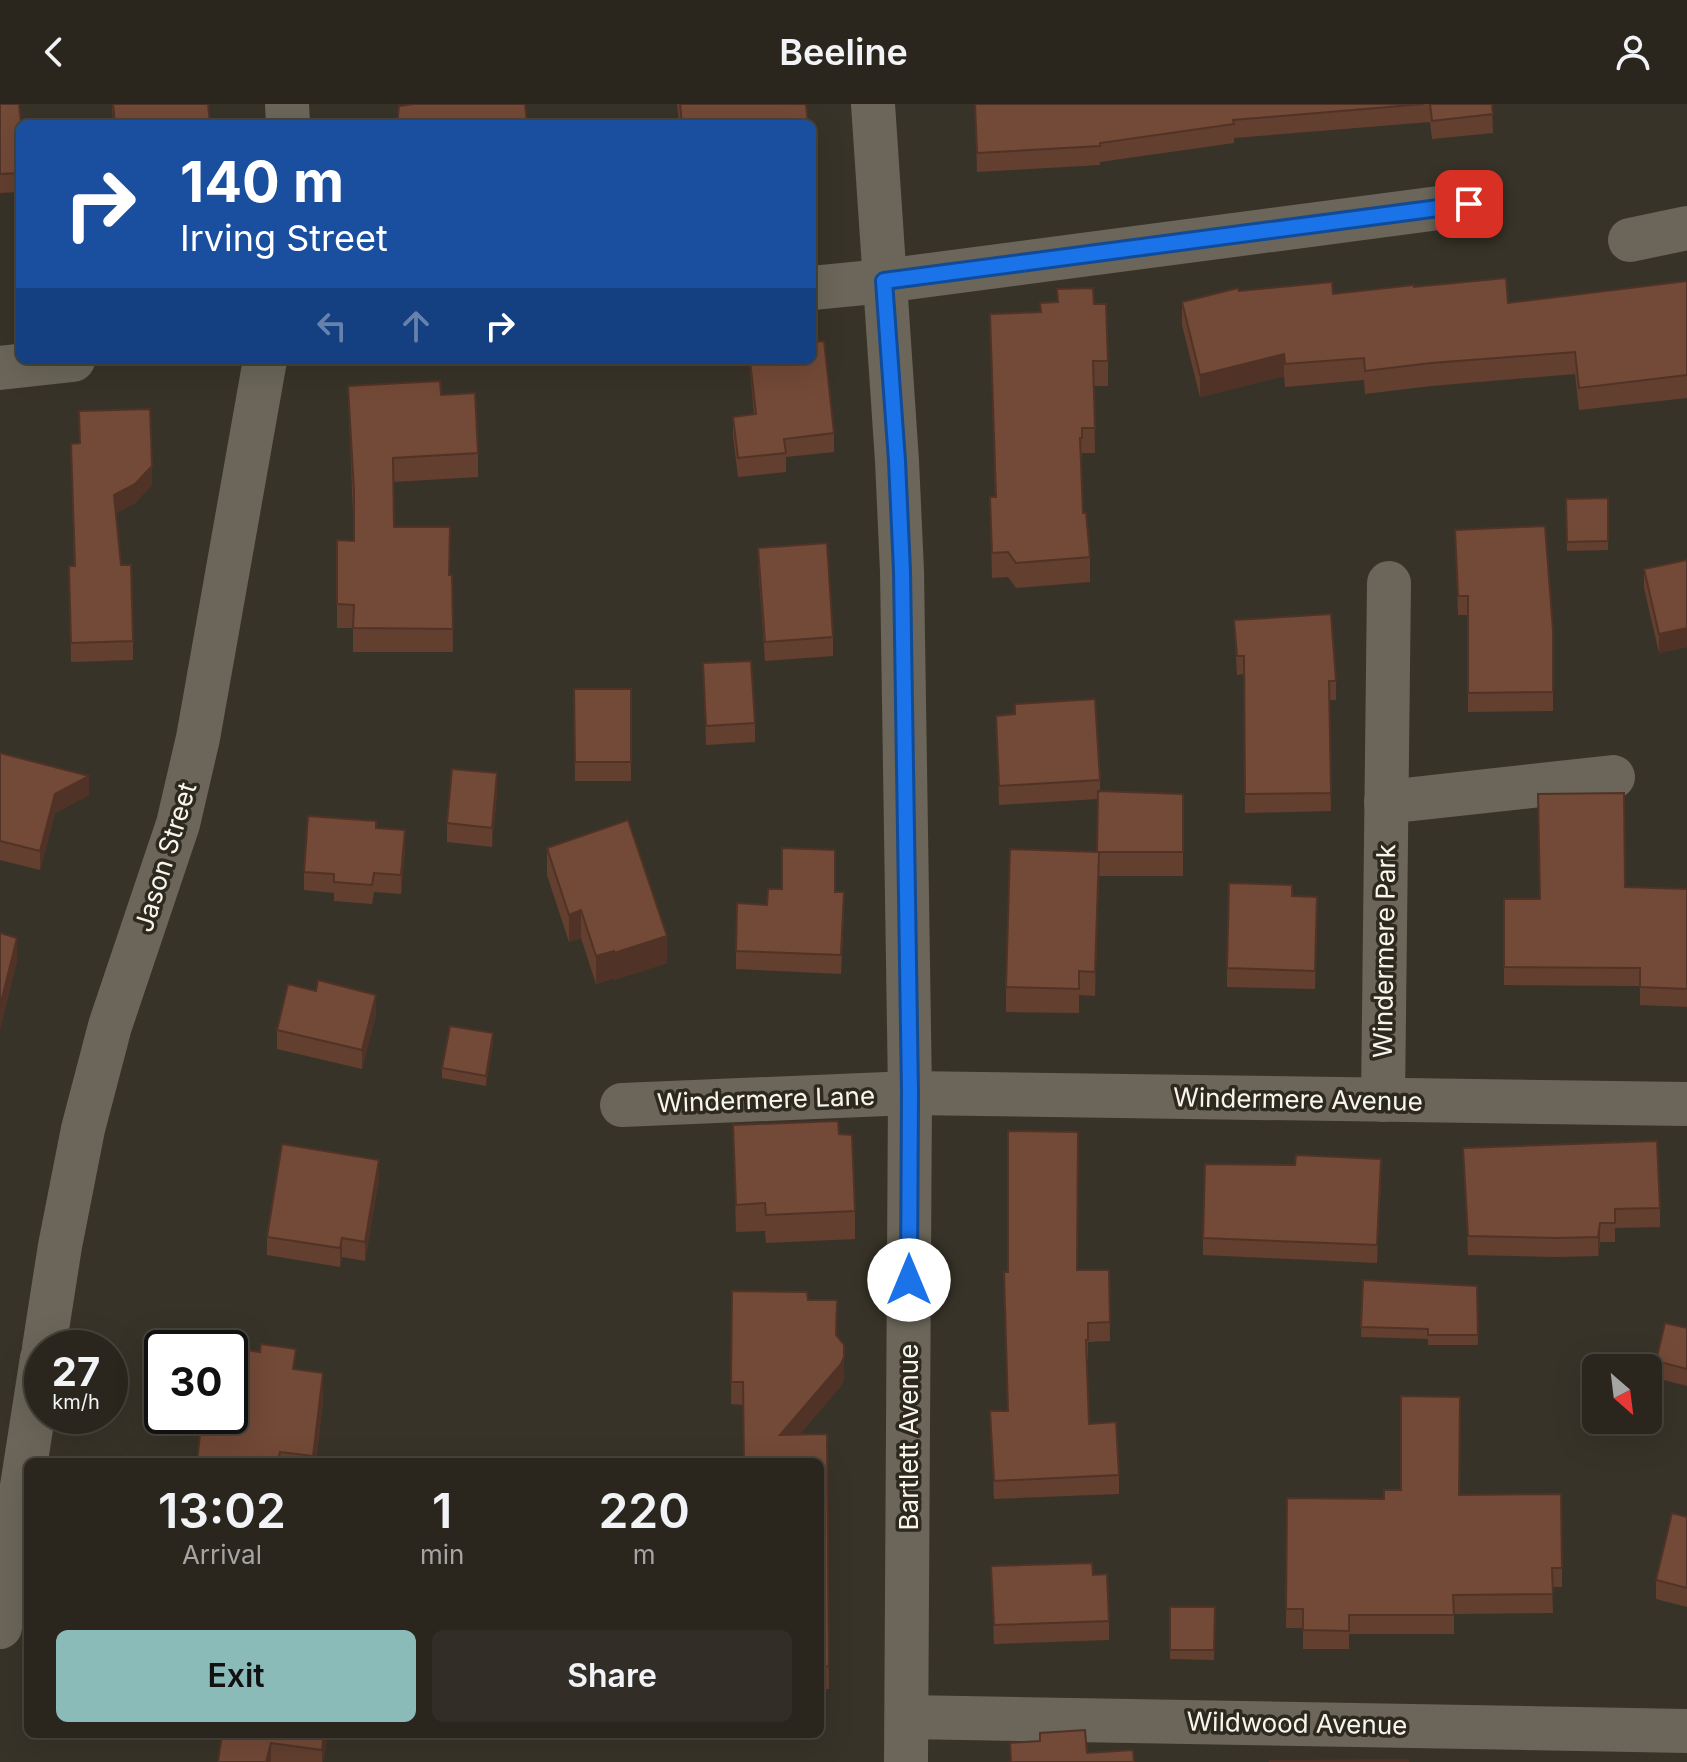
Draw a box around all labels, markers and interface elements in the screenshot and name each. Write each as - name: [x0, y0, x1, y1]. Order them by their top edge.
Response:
- icon: back: [32, 30, 76, 74]
- text: Beeline: [779, 30, 908, 74]
- icon: person: [1611, 30, 1655, 74]
- text: 140 m: [180, 148, 344, 216]
- icon: right: [48, 152, 152, 256]
- pin: [1435, 170, 1503, 238]
- icon: arrive: [1447, 182, 1491, 226]
- text: Irving Street: [180, 216, 388, 260]
- icon: left: [310, 304, 354, 348]
- icon: ahead: [394, 304, 438, 348]
- icon: right: [478, 304, 522, 348]
- street label: Jason Street: [128, 778, 202, 936]
- street label: Windermere Park: [1367, 844, 1401, 1058]
- street label: Windermere Lane: [656, 1080, 876, 1118]
- street label: Windermere Avenue: [1173, 1081, 1423, 1117]
- position arrow: [867, 1238, 951, 1322]
- speed limit sign: 30: [144, 1330, 248, 1434]
- street label: Bartlett Avenue: [893, 1344, 924, 1530]
- text: 27: [52, 1347, 100, 1396]
- north arrow: [1582, 1354, 1662, 1434]
- map controls: [1582, 1354, 1662, 1434]
- text: km/h: [52, 1390, 100, 1414]
- text: 13:02: [158, 1481, 286, 1540]
- text: 1: [432, 1481, 452, 1540]
- text: 220: [598, 1481, 690, 1540]
- text: Arrival: [182, 1539, 262, 1570]
- text: min: [420, 1539, 464, 1570]
- text: m: [633, 1539, 656, 1570]
- button: Exit: [56, 1630, 416, 1722]
- button: Share: [432, 1630, 792, 1722]
- street label: Wildwood Avenue: [1186, 1706, 1408, 1740]

